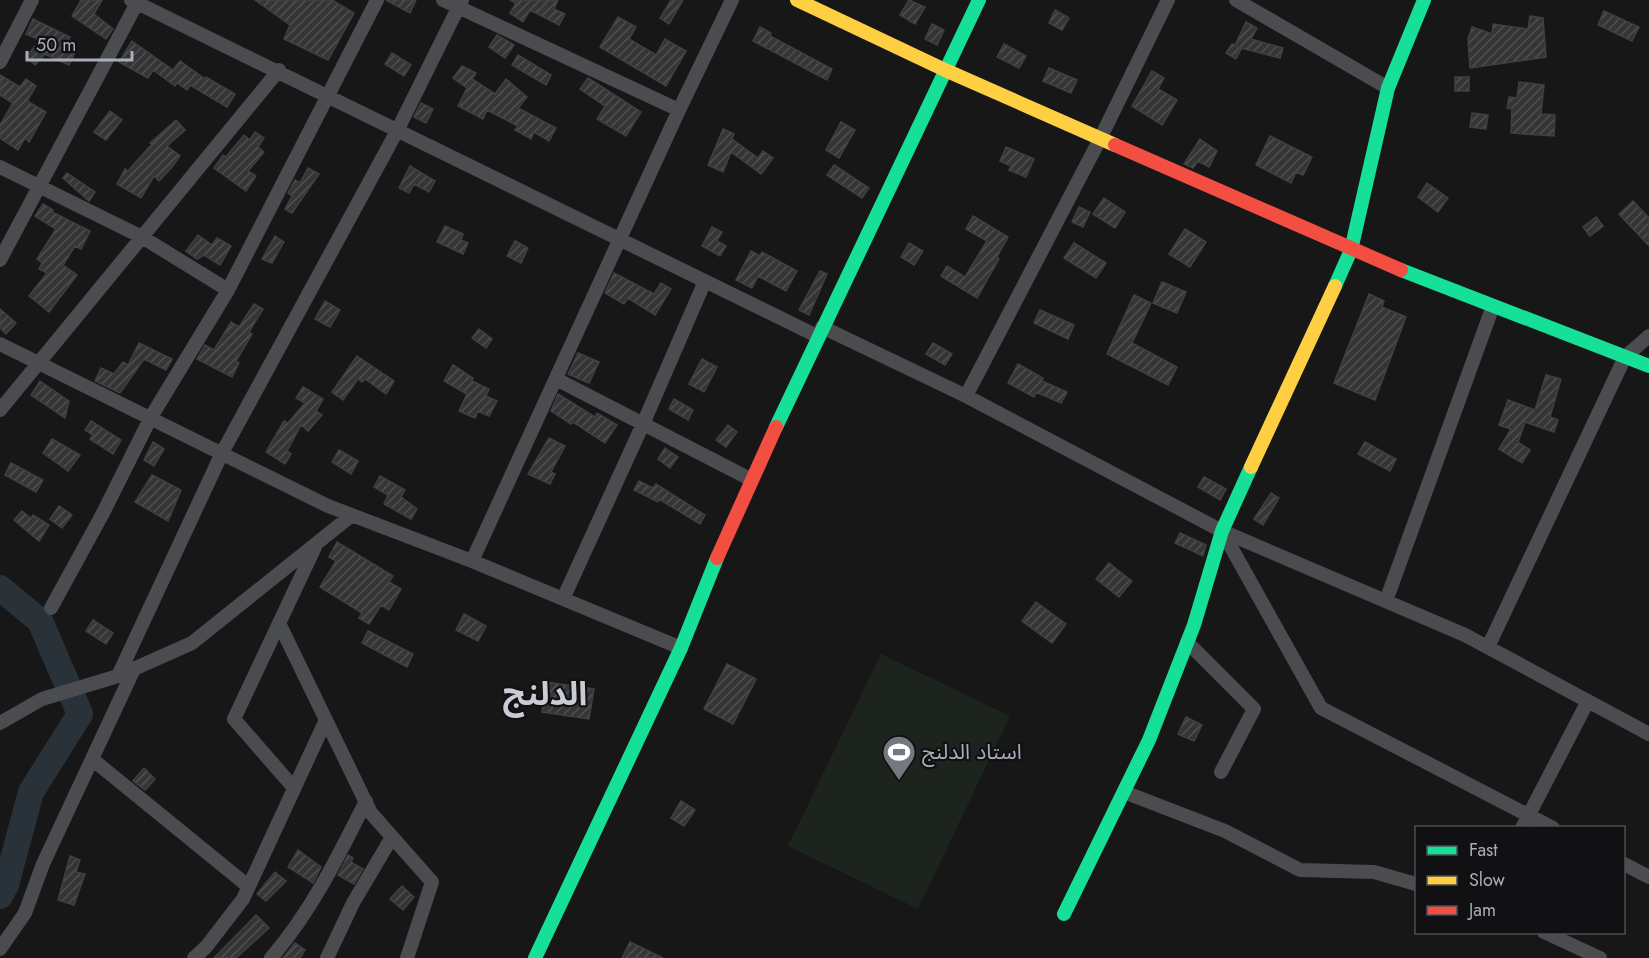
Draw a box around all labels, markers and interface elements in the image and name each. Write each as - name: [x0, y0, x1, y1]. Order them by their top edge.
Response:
- scale bar: [27, 24, 132, 62]
- text: 50 m: [36, 32, 76, 58]
- district label: الدلنج: [503, 670, 587, 718]
- sports icon: استاد الدلنج: [881, 734, 917, 781]
- place label: استاد الدلنج: [922, 737, 1022, 767]
- legend: [1415, 826, 1625, 934]
- text: Fast: [1469, 837, 1498, 863]
- text: Slow: [1469, 867, 1506, 893]
- text: Jam: [1467, 897, 1496, 923]

